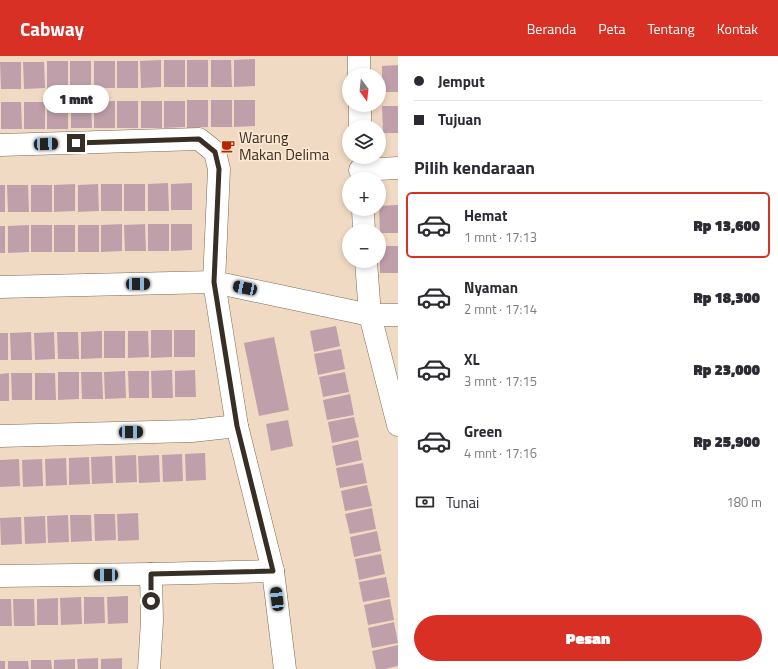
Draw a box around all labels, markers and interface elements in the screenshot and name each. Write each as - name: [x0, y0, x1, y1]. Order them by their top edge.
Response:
- text: Cabway: [20, 14, 84, 43]
- text: Beranda: [527, 18, 576, 39]
- text: Peta: [598, 18, 625, 39]
- text: Tentang: [647, 18, 695, 39]
- text: Kontak: [717, 18, 758, 39]
- north arrow: [342, 68, 386, 112]
- map controls: [342, 68, 386, 268]
- text: Jemput: [438, 70, 485, 93]
- callout: 1 mnt: [43, 85, 109, 113]
- text: 1 mnt: [59, 89, 93, 109]
- text: Tujuan: [438, 108, 482, 131]
- button: layers: [342, 120, 386, 164]
- place label: Warung Makan Delima: [239, 126, 330, 166]
- route end: [67, 134, 85, 152]
- car: [34, 138, 58, 150]
- cafe icon: Warung Makan Delima: [220, 138, 236, 154]
- text: Pilih kendaraan: [414, 154, 535, 181]
- button: +: [342, 172, 386, 216]
- text: Hemat: [464, 204, 507, 227]
- icon: car: [416, 207, 452, 243]
- text: Rp 13,600: [693, 214, 760, 237]
- button: −: [342, 224, 386, 268]
- text: 1 mnt · 17:13: [464, 227, 537, 247]
- text: Nyaman: [464, 276, 518, 299]
- car: [126, 278, 150, 290]
- icon: car: [416, 279, 452, 315]
- car: [232, 280, 258, 296]
- text: Rp 18,300: [693, 286, 760, 309]
- text: 2 mnt · 17:14: [464, 299, 537, 319]
- text: XL: [464, 348, 480, 371]
- icon: car: [416, 351, 452, 387]
- text: Rp 23,000: [693, 358, 760, 381]
- text: 3 mnt · 17:15: [464, 371, 537, 391]
- text: Green: [464, 420, 502, 443]
- icon: car: [416, 423, 452, 459]
- car: [119, 426, 143, 438]
- text: Rp 25,900: [693, 430, 760, 453]
- text: 4 mnt · 17:16: [464, 443, 537, 463]
- icon: cash: [414, 491, 436, 513]
- text: Tunai: [446, 491, 479, 514]
- text: 180 m: [726, 492, 762, 512]
- car: [94, 569, 118, 581]
- car: [270, 586, 284, 612]
- route start: [142, 592, 160, 610]
- button: Pesan: [414, 615, 762, 661]

